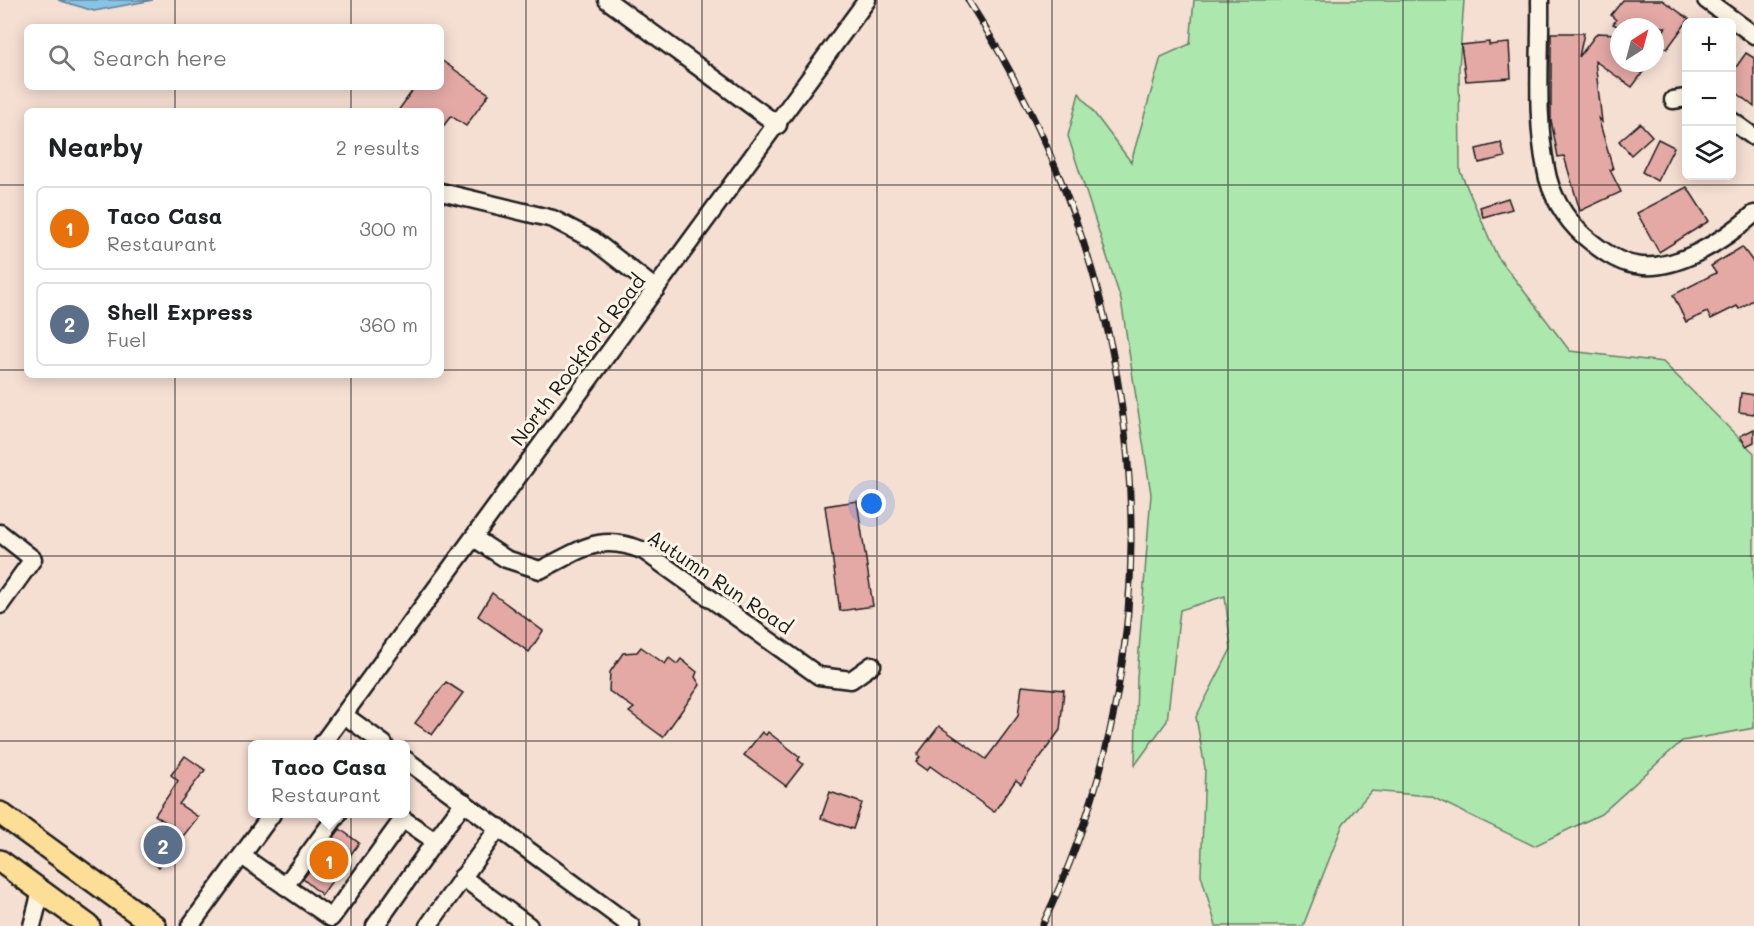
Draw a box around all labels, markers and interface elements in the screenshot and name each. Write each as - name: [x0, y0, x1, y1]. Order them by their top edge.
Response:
- north arrow: [1610, 18, 1664, 72]
- map controls: [1682, 18, 1736, 180]
- button: +: [1682, 18, 1736, 72]
- search box: [24, 24, 444, 90]
- icon: search: [45, 41, 78, 74]
- text: Search here: [93, 43, 227, 72]
- button: −: [1682, 72, 1736, 126]
- button: layers: [1682, 126, 1736, 180]
- text: Nearby: [48, 130, 143, 164]
- text: 2 results: [336, 134, 420, 160]
- text: Taco Casa: [107, 201, 222, 230]
- text: 1: [65, 215, 74, 241]
- text: 300 m: [359, 215, 418, 241]
- text: Restaurant: [107, 230, 217, 256]
- street label: North Rockford Road: [504, 268, 650, 451]
- text: Shell Express: [107, 297, 253, 326]
- text: 2: [64, 311, 75, 337]
- text: 360 m: [360, 311, 418, 337]
- text: Fuel: [107, 326, 147, 352]
- your location: [857, 489, 886, 518]
- street label: Autumn Run Road: [643, 523, 798, 639]
- popup: [248, 740, 410, 818]
- text: Taco Casa: [271, 752, 387, 781]
- text: Restaurant: [271, 781, 381, 807]
- pin: 2: [144, 822, 182, 868]
- pin: 1: [310, 838, 348, 882]

